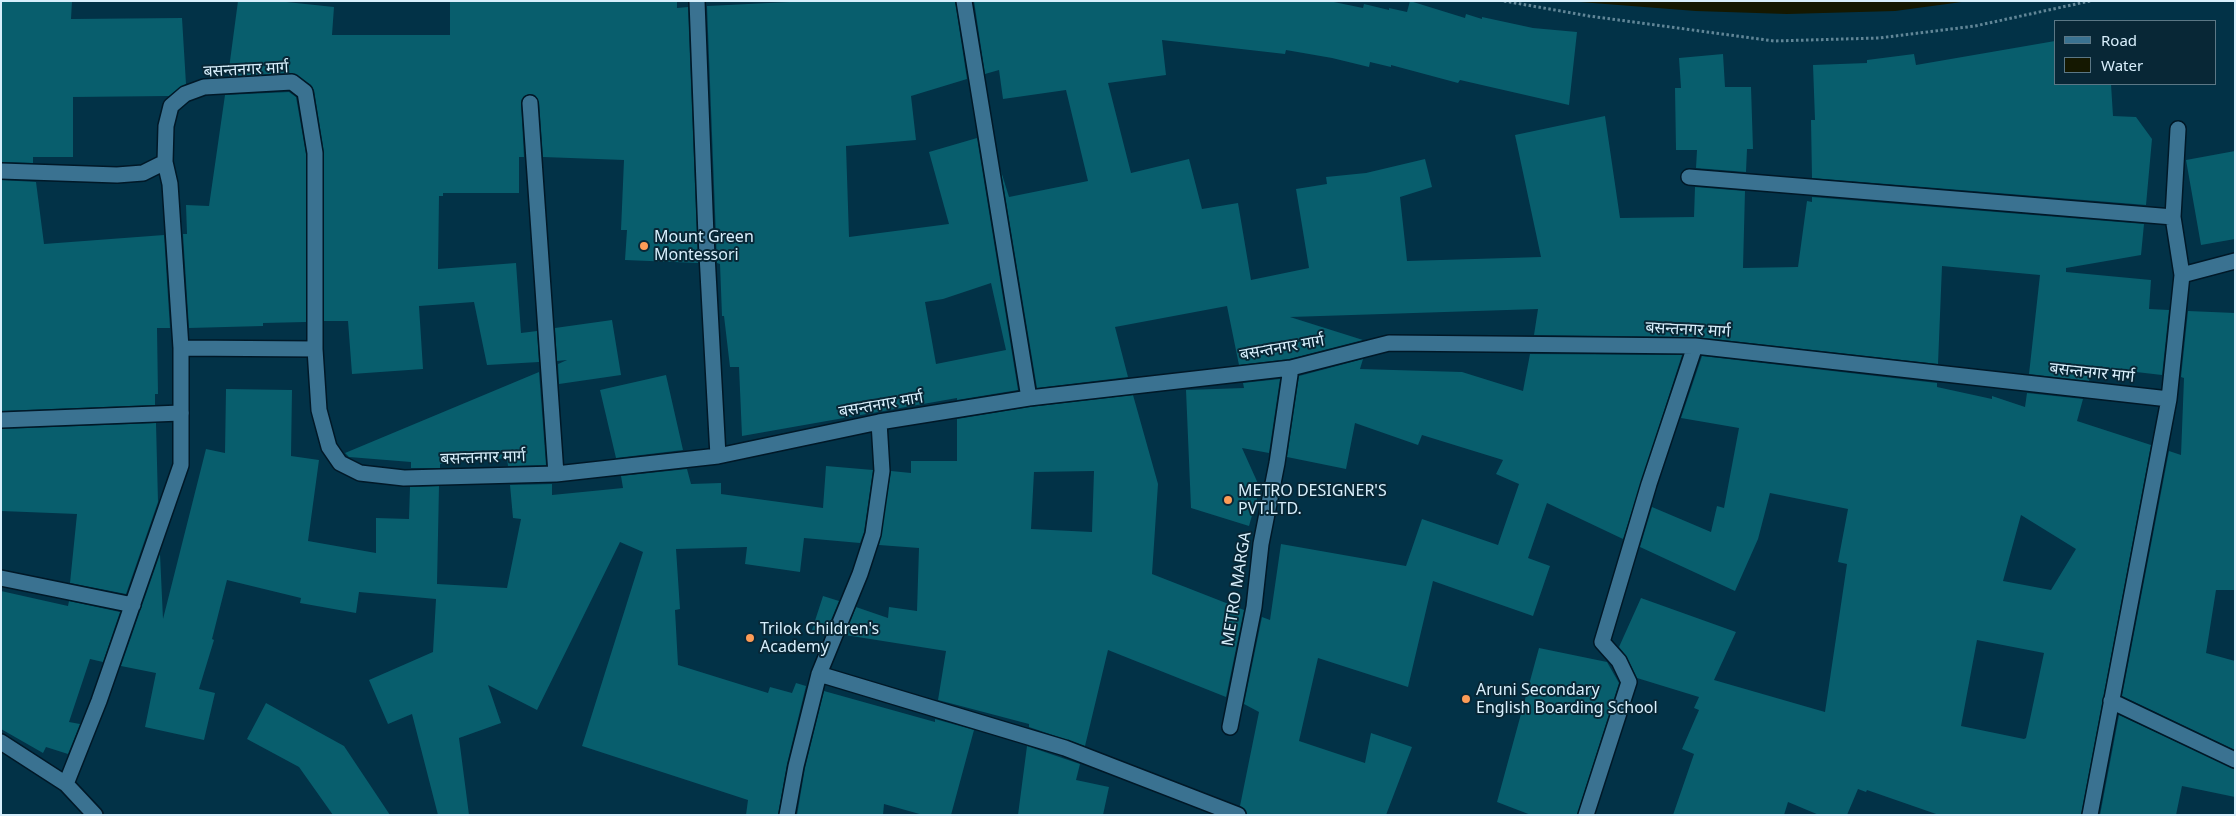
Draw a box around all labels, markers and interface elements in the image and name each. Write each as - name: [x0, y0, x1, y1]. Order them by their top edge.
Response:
- legend: [2054, 20, 2216, 85]
- text: Road: [2101, 30, 2137, 50]
- text: Water: [2101, 55, 2143, 75]
- street label: बसन्तनगर मार्ग: [203, 58, 289, 82]
- place label: Mount Green Montessori: [654, 227, 754, 265]
- marker: Mount Green Montessori: [638, 240, 650, 252]
- street label: बसन्तनगर मार्ग: [1645, 318, 1731, 342]
- street label: बसन्तनगर मार्ग: [1238, 331, 1326, 365]
- street label: बसन्तनगर मार्ग: [2049, 359, 2135, 387]
- street label: बसन्तनगर मार्ग: [837, 388, 925, 422]
- street label: बसन्तनगर मार्ग: [440, 447, 526, 469]
- place label: METRO DESIGNER'S PVT.LTD.: [1238, 481, 1387, 519]
- marker: METRO DESIGNER'S PVT.LTD.: [1222, 494, 1234, 506]
- street label: METRO MARGA: [1218, 530, 1256, 648]
- place label: Trilok Children's Academy: [760, 619, 879, 657]
- marker: Trilok Children's Academy: [744, 632, 756, 644]
- place label: Aruni Secondary English Boarding School: [1476, 680, 1658, 718]
- marker: Aruni Secondary English Boarding School: [1460, 693, 1472, 705]

